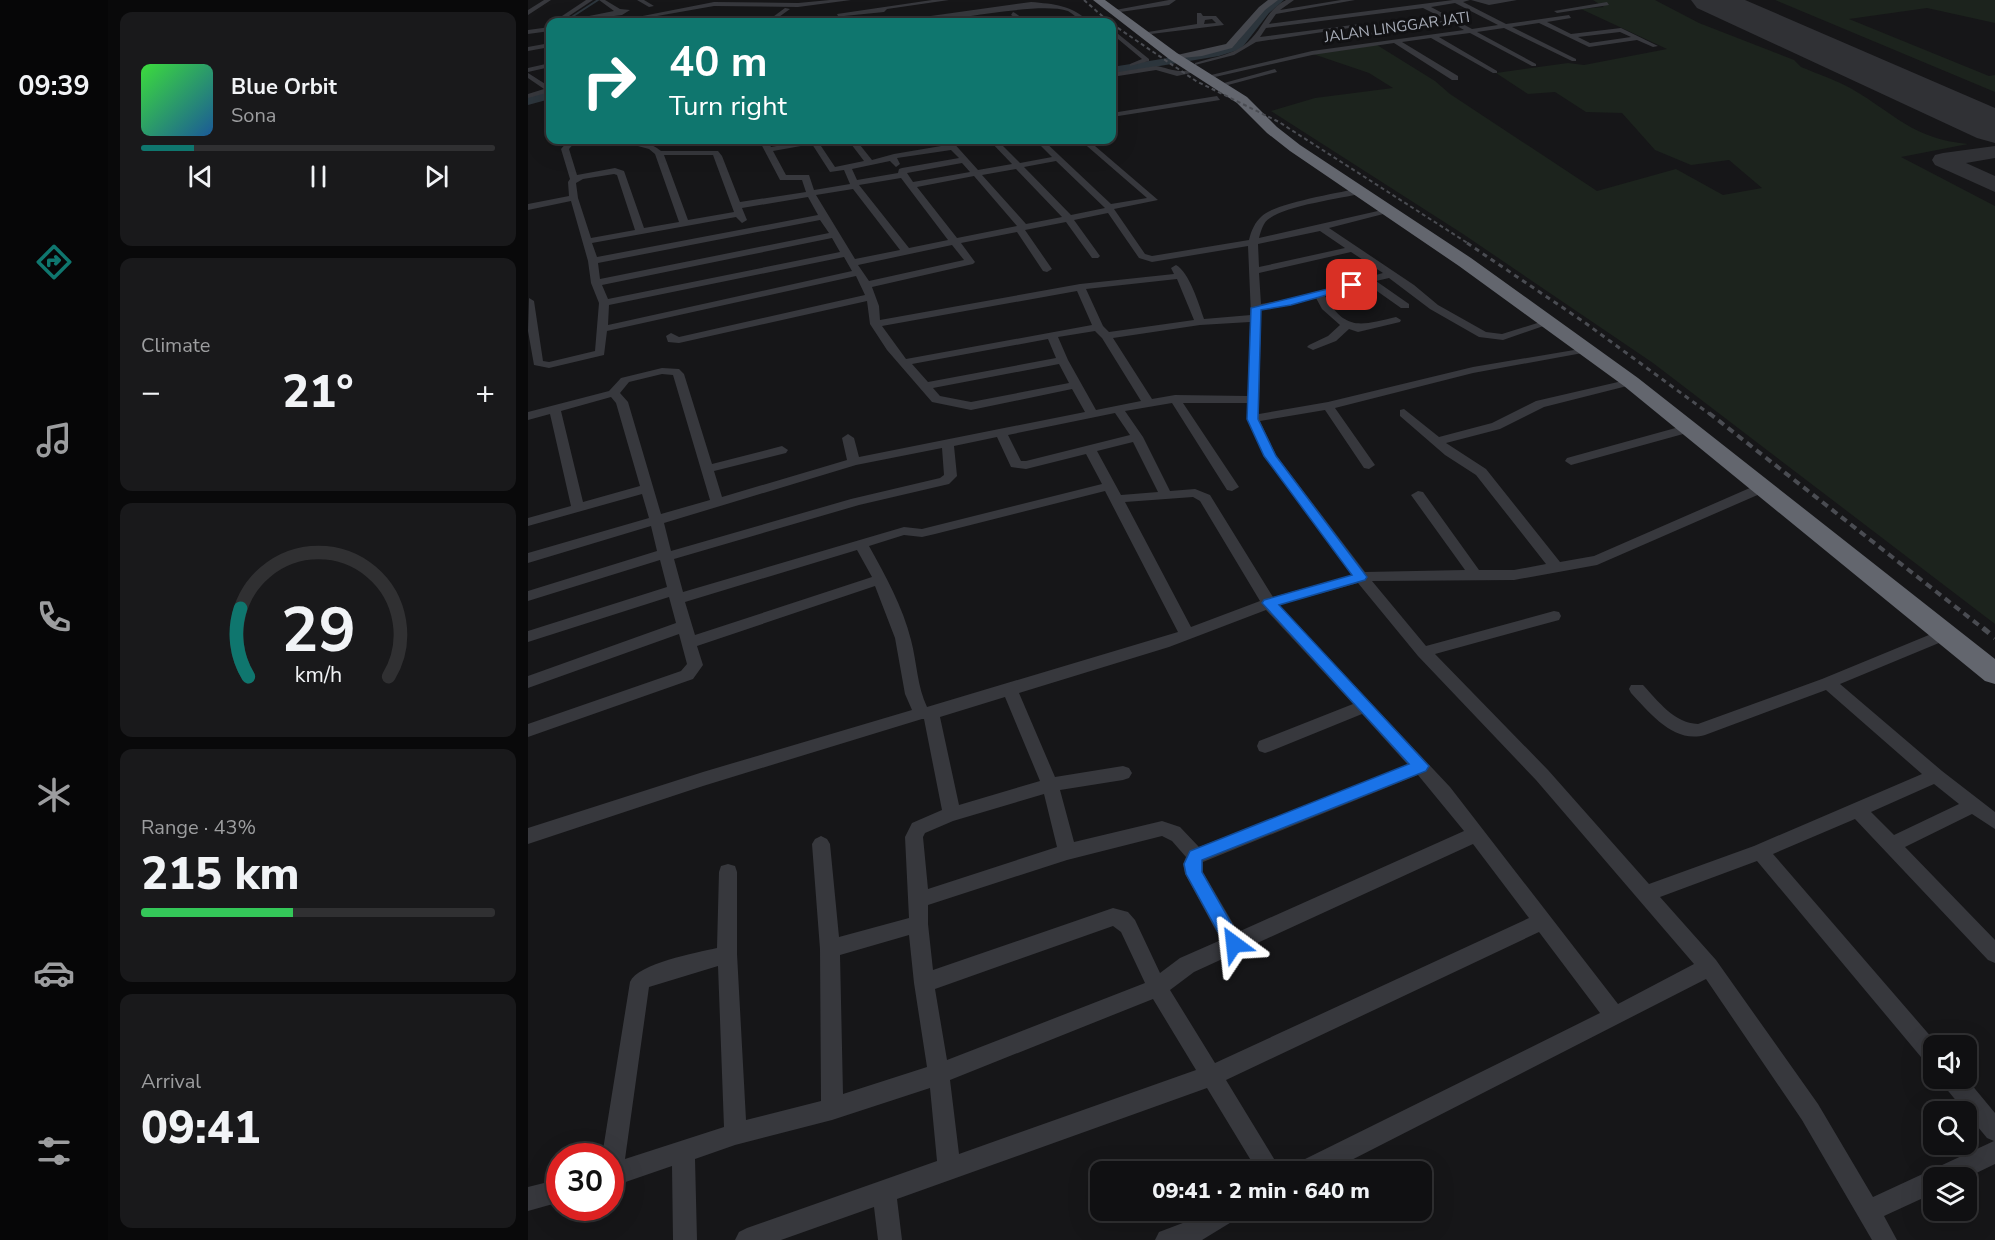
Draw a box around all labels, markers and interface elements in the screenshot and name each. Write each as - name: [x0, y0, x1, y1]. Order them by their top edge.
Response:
- street label: JALAN LINGGAR JATI: [1322, 7, 1471, 47]
- text: 40 m: [669, 34, 768, 91]
- icon: right: [570, 42, 648, 120]
- text: 09:39: [18, 68, 90, 105]
- text: Blue Orbit: [231, 72, 337, 102]
- text: Turn right: [669, 88, 787, 125]
- text: Sona: [231, 102, 276, 129]
- icon: previous: [184, 160, 217, 193]
- icon: pause: [302, 160, 335, 193]
- icon: next: [420, 160, 453, 193]
- icon: directions: [33, 241, 75, 283]
- pin: [1326, 259, 1377, 310]
- icon: arrive: [1335, 268, 1368, 301]
- text: Climate: [141, 332, 210, 359]
- text: 21°: [282, 362, 354, 423]
- text: −: [141, 370, 161, 415]
- text: +: [475, 370, 495, 415]
- icon: music: [33, 419, 75, 461]
- text: 29: [281, 588, 355, 673]
- icon: phone: [33, 596, 75, 638]
- text: km/h: [294, 660, 342, 690]
- icon: climate: [33, 774, 75, 816]
- text: Range · 43%: [141, 814, 256, 841]
- text: 215 km: [141, 844, 300, 905]
- position arrow: [1202, 912, 1266, 976]
- icon: car: [33, 952, 75, 994]
- map controls: [1923, 1035, 1977, 1221]
- button: sound: [1923, 1035, 1977, 1089]
- text: Arrival: [141, 1068, 201, 1095]
- text: 09:41: [141, 1098, 261, 1159]
- button: search: [1923, 1101, 1977, 1155]
- icon: filters: [33, 1130, 75, 1172]
- speed limit sign: 30: [546, 1143, 624, 1221]
- button: layers: [1923, 1167, 1977, 1221]
- text: 09:41 · 2 min · 640 m: [1152, 1176, 1370, 1206]

